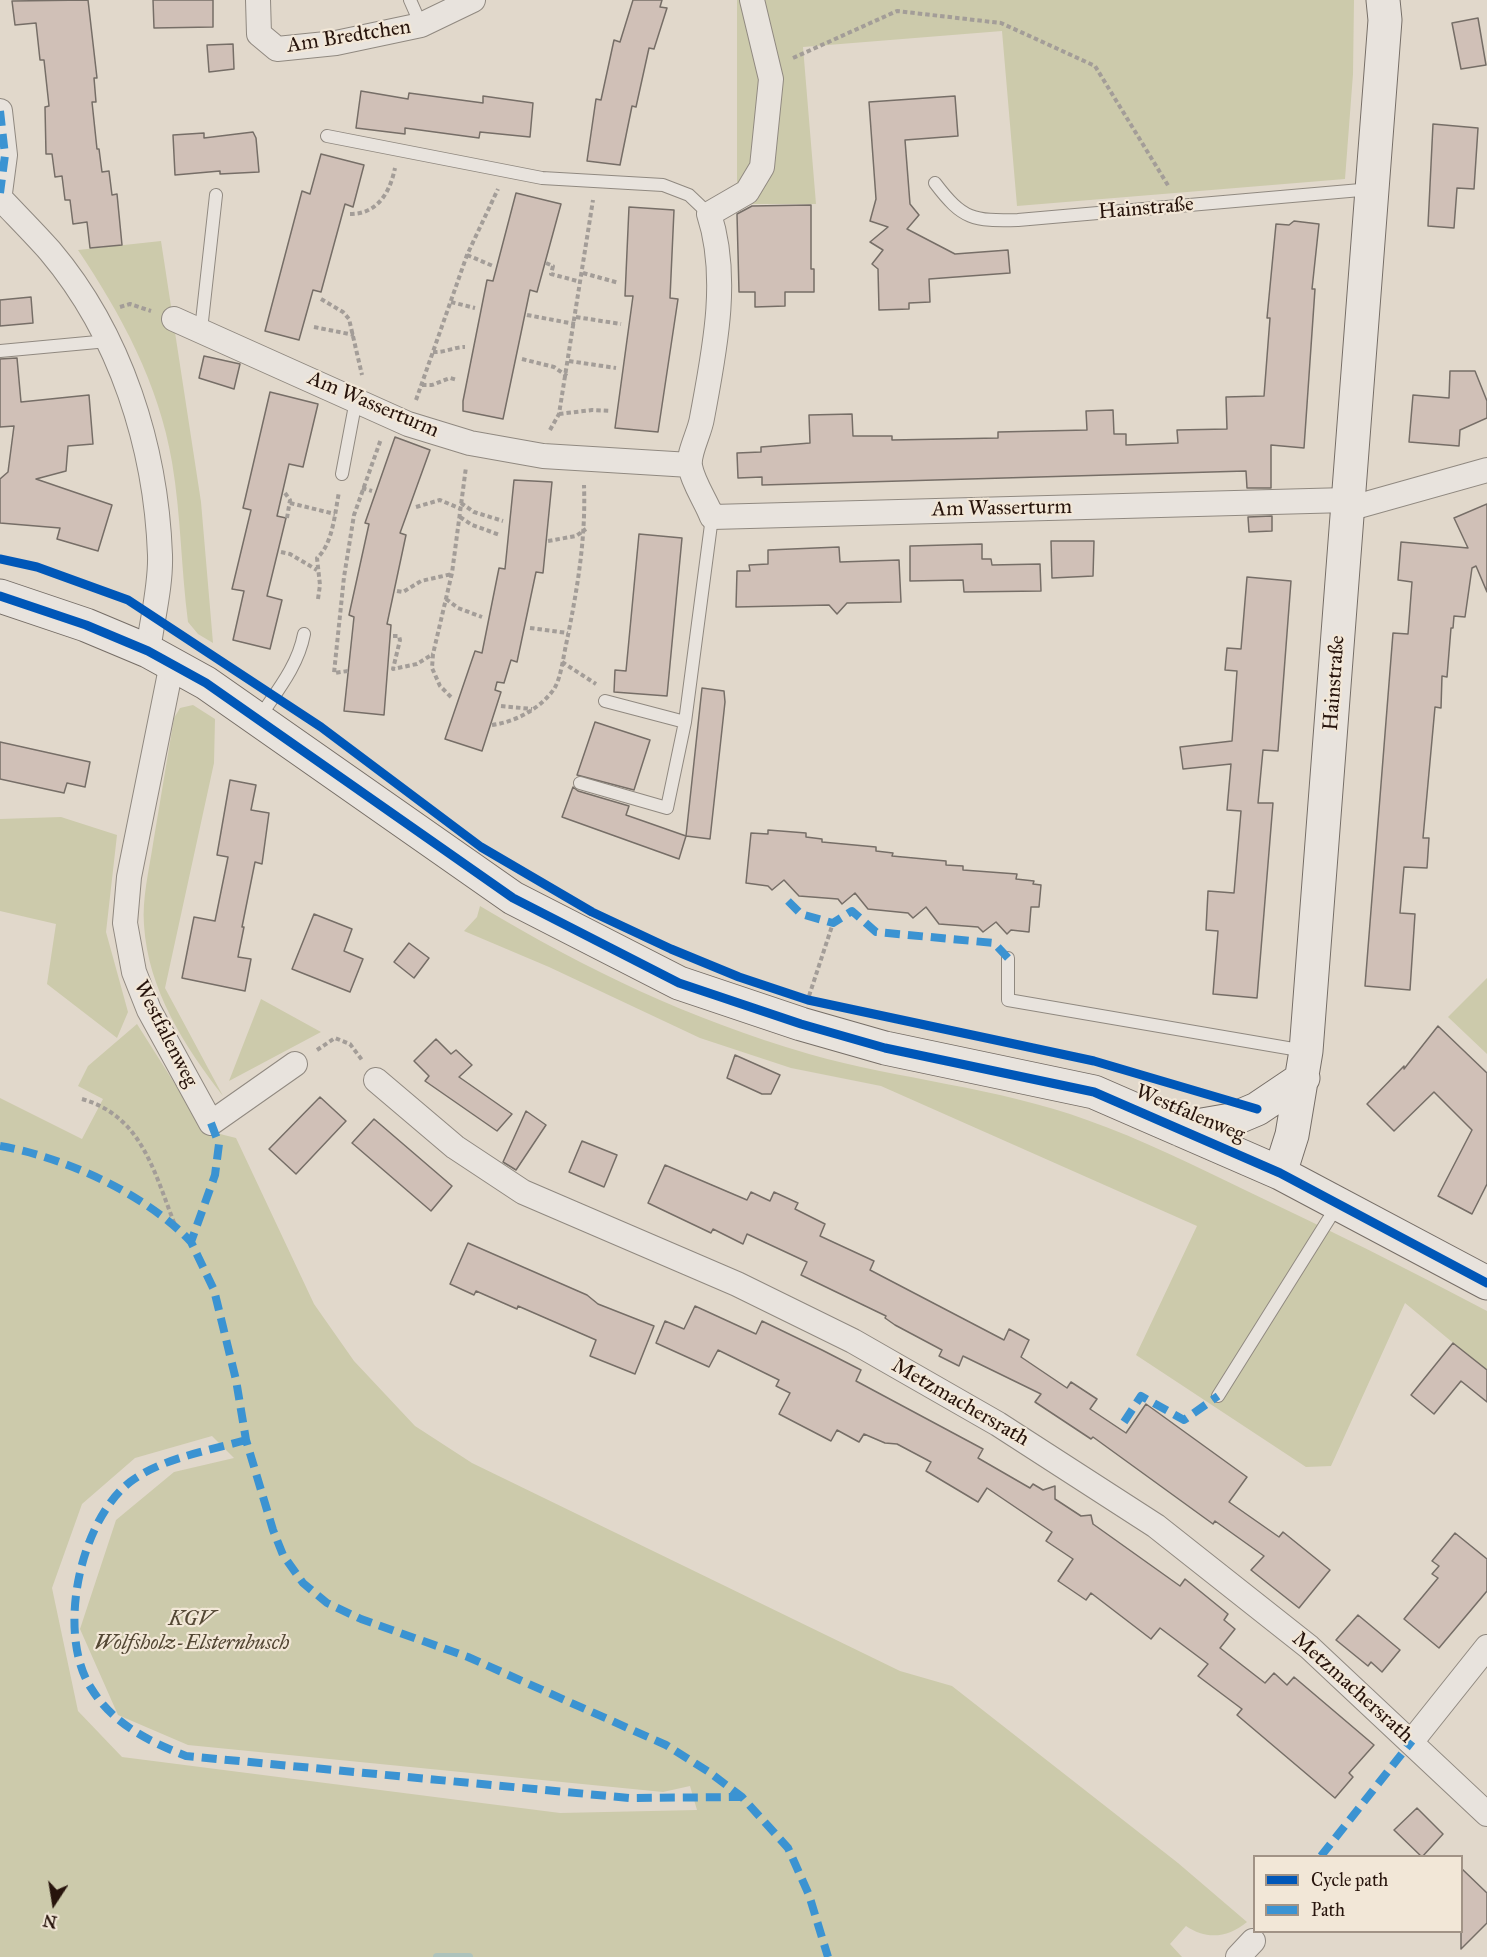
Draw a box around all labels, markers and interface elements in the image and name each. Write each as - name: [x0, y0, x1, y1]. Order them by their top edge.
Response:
- street label: Am Bredtchen: [285, 15, 413, 59]
- street label: Hainstraße: [1097, 192, 1195, 226]
- street label: Am Wasserturm: [304, 366, 442, 444]
- street label: Am Wasserturm: [932, 495, 1072, 523]
- street label: Hainstraße: [1319, 634, 1351, 732]
- street label: Westfalenweg: [127, 976, 203, 1092]
- street label: Westfalenweg: [1131, 1080, 1249, 1148]
- street label: Metzmachersrath: [887, 1353, 1033, 1453]
- park label: KGV Wolfsholz-Elsternbusch: [94, 1607, 290, 1657]
- street label: Metzmachersrath: [1286, 1627, 1418, 1749]
- legend: [1253, 1855, 1463, 1933]
- text: Cycle path: [1311, 1869, 1388, 1891]
- north arrow: [24, 1873, 84, 1933]
- text: Path: [1311, 1899, 1345, 1921]
- text: N: [42, 1910, 59, 1932]

